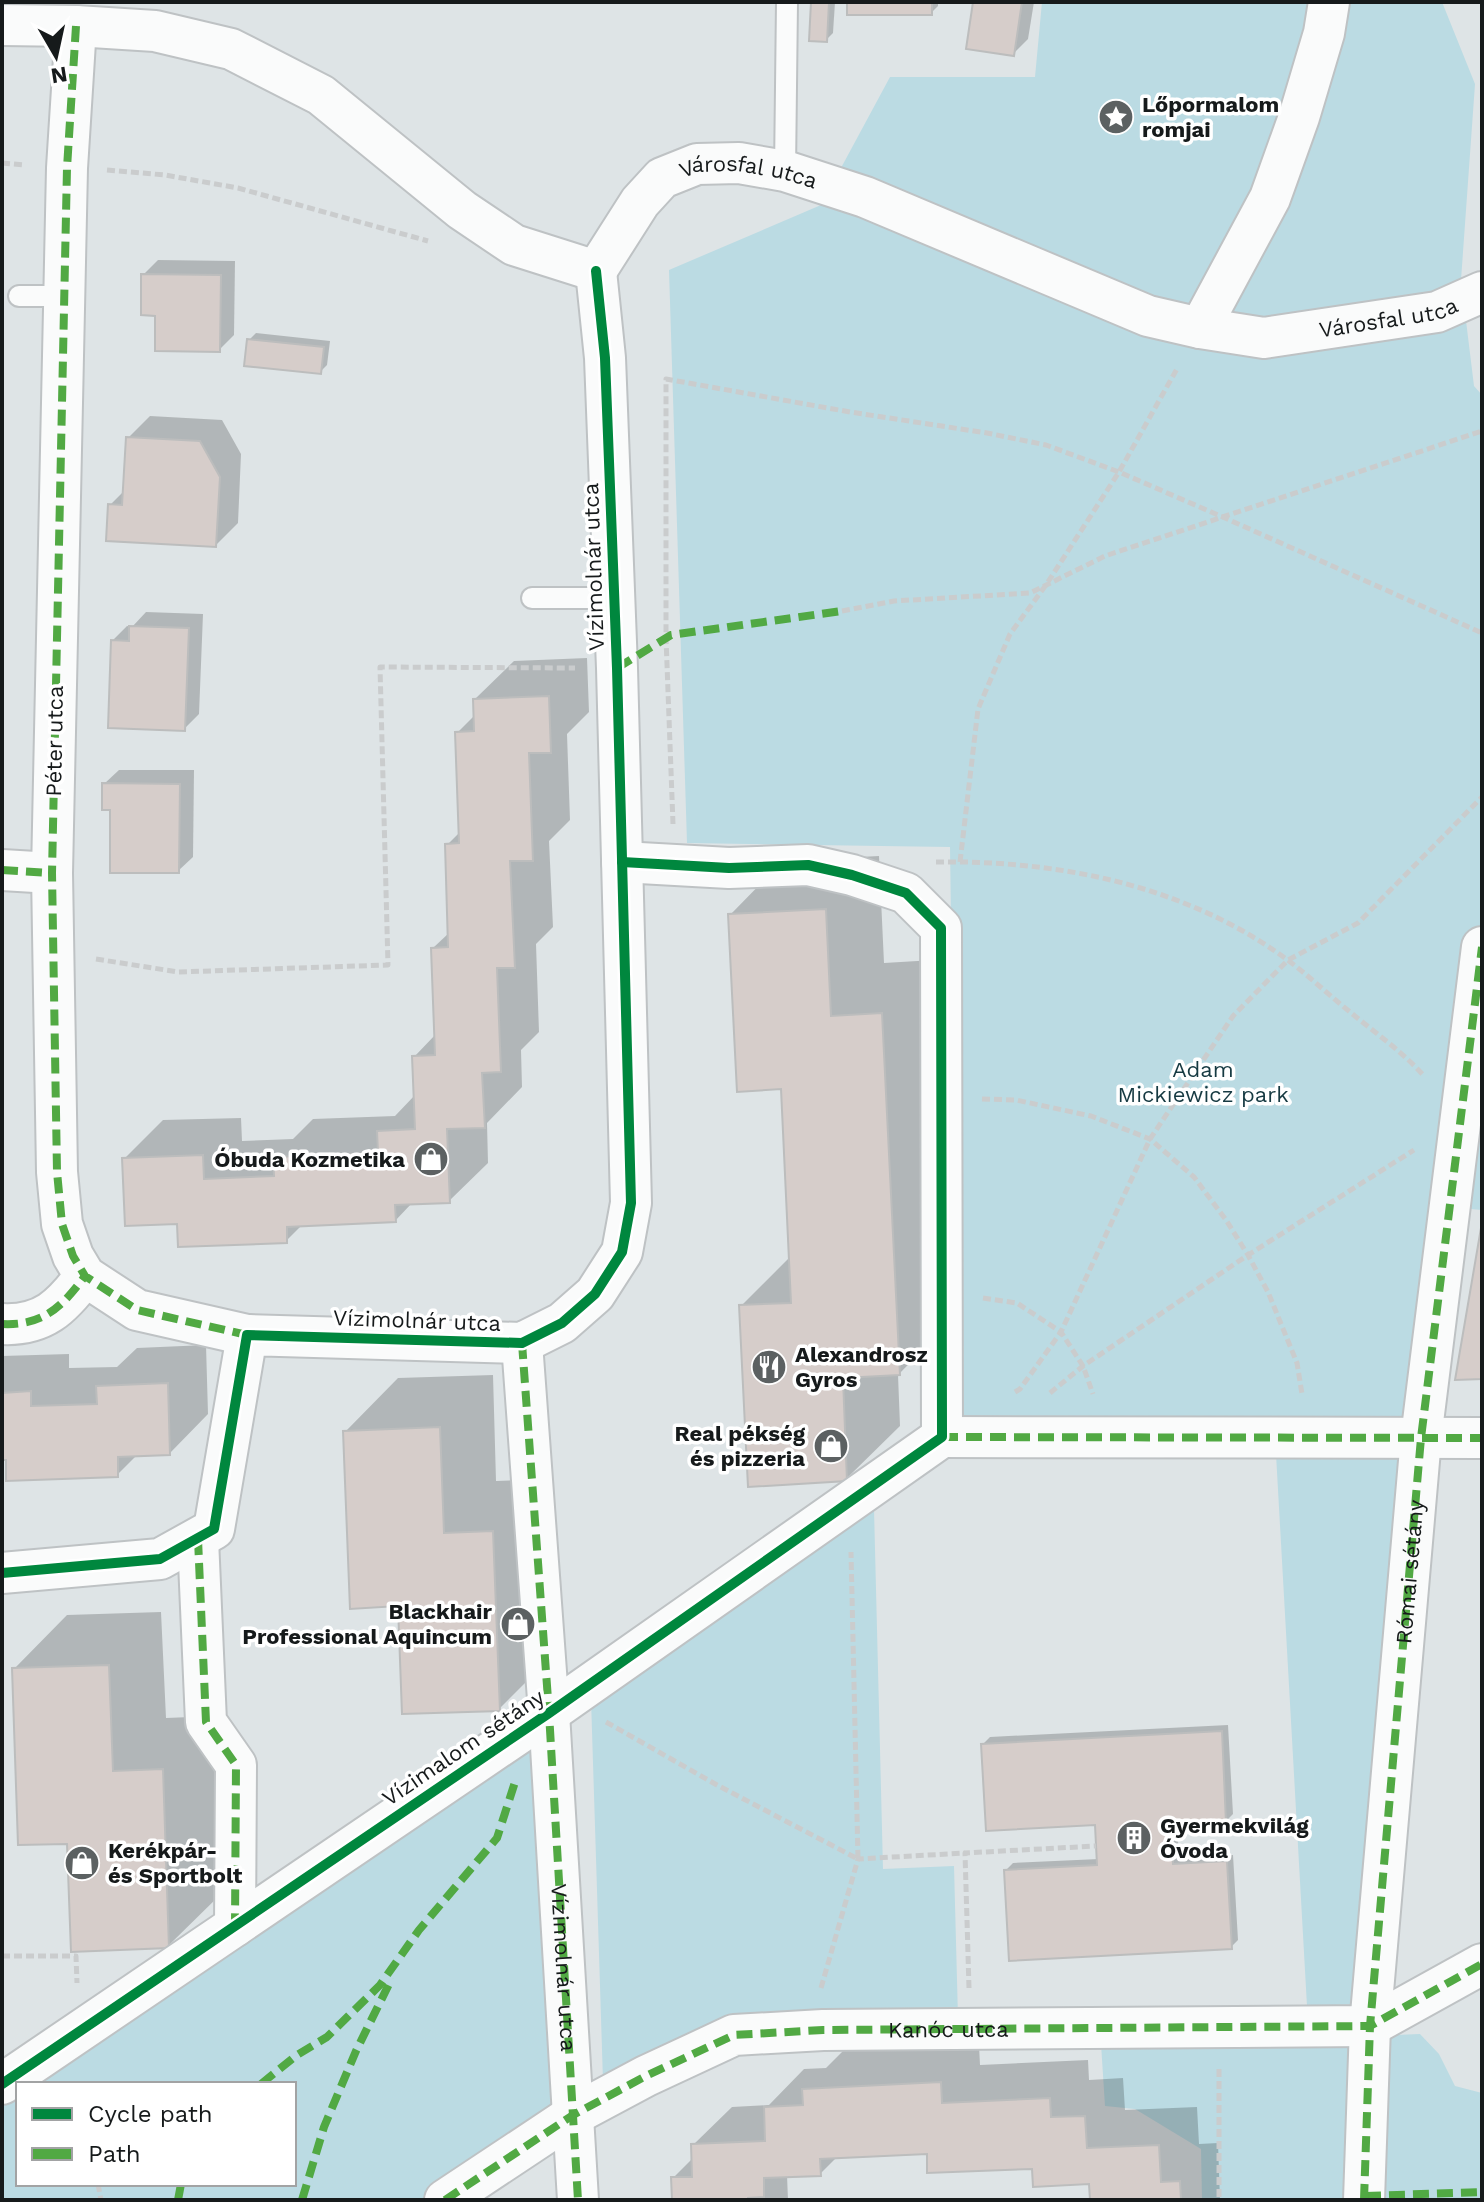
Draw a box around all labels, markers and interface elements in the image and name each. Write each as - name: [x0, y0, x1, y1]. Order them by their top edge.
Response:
- north arrow: [16, 16, 96, 96]
- text: N: [49, 62, 69, 89]
- place label: Lőpormalom romjai: [1142, 92, 1279, 142]
- place icon: Lőpormalom romjai: [1097, 98, 1135, 136]
- street label: Városfal utca: [676, 151, 820, 194]
- street label: Városfal utca: [1317, 292, 1462, 343]
- street label: Vízimolnár utca: [578, 482, 609, 651]
- street label: Péter utca: [41, 685, 68, 797]
- park label: Adam Mickiewicz park: [1117, 1057, 1289, 1107]
- shop icon: Óbuda Kozmetika: [412, 1140, 450, 1178]
- place label: Óbuda Kozmetika: [214, 1147, 405, 1172]
- street label: Vízimolnár utca: [332, 1305, 501, 1336]
- place label: Alexandrosz Gyros: [795, 1342, 928, 1392]
- restaurant icon: Alexandrosz Gyros: [750, 1348, 788, 1386]
- place label: Real pékség és pizzeria: [674, 1421, 806, 1471]
- shop icon: Real pékség és pizzeria: [812, 1427, 850, 1465]
- street label: Római sétány: [1391, 1498, 1429, 1645]
- place label: Blackhair Professional Aquincum: [242, 1599, 493, 1649]
- shop icon: Blackhair Professional Aquincum: [499, 1605, 537, 1643]
- street label: Vízimalom sétány: [378, 1684, 549, 1811]
- place label: Gyermekvilág Óvoda: [1160, 1813, 1309, 1863]
- building icon: Gyermekvilág Óvoda: [1115, 1819, 1153, 1857]
- place label: Kerékpár- és Sportbolt: [108, 1838, 243, 1888]
- shop icon: Kerékpár- és Sportbolt: [63, 1844, 101, 1882]
- street label: Vízimolnár utca: [546, 1883, 581, 2052]
- street label: Kanóc utca: [888, 2017, 1009, 2043]
- legend: [16, 2082, 296, 2186]
- text: Cycle path: [88, 2100, 213, 2128]
- text: Path: [88, 2140, 141, 2168]

